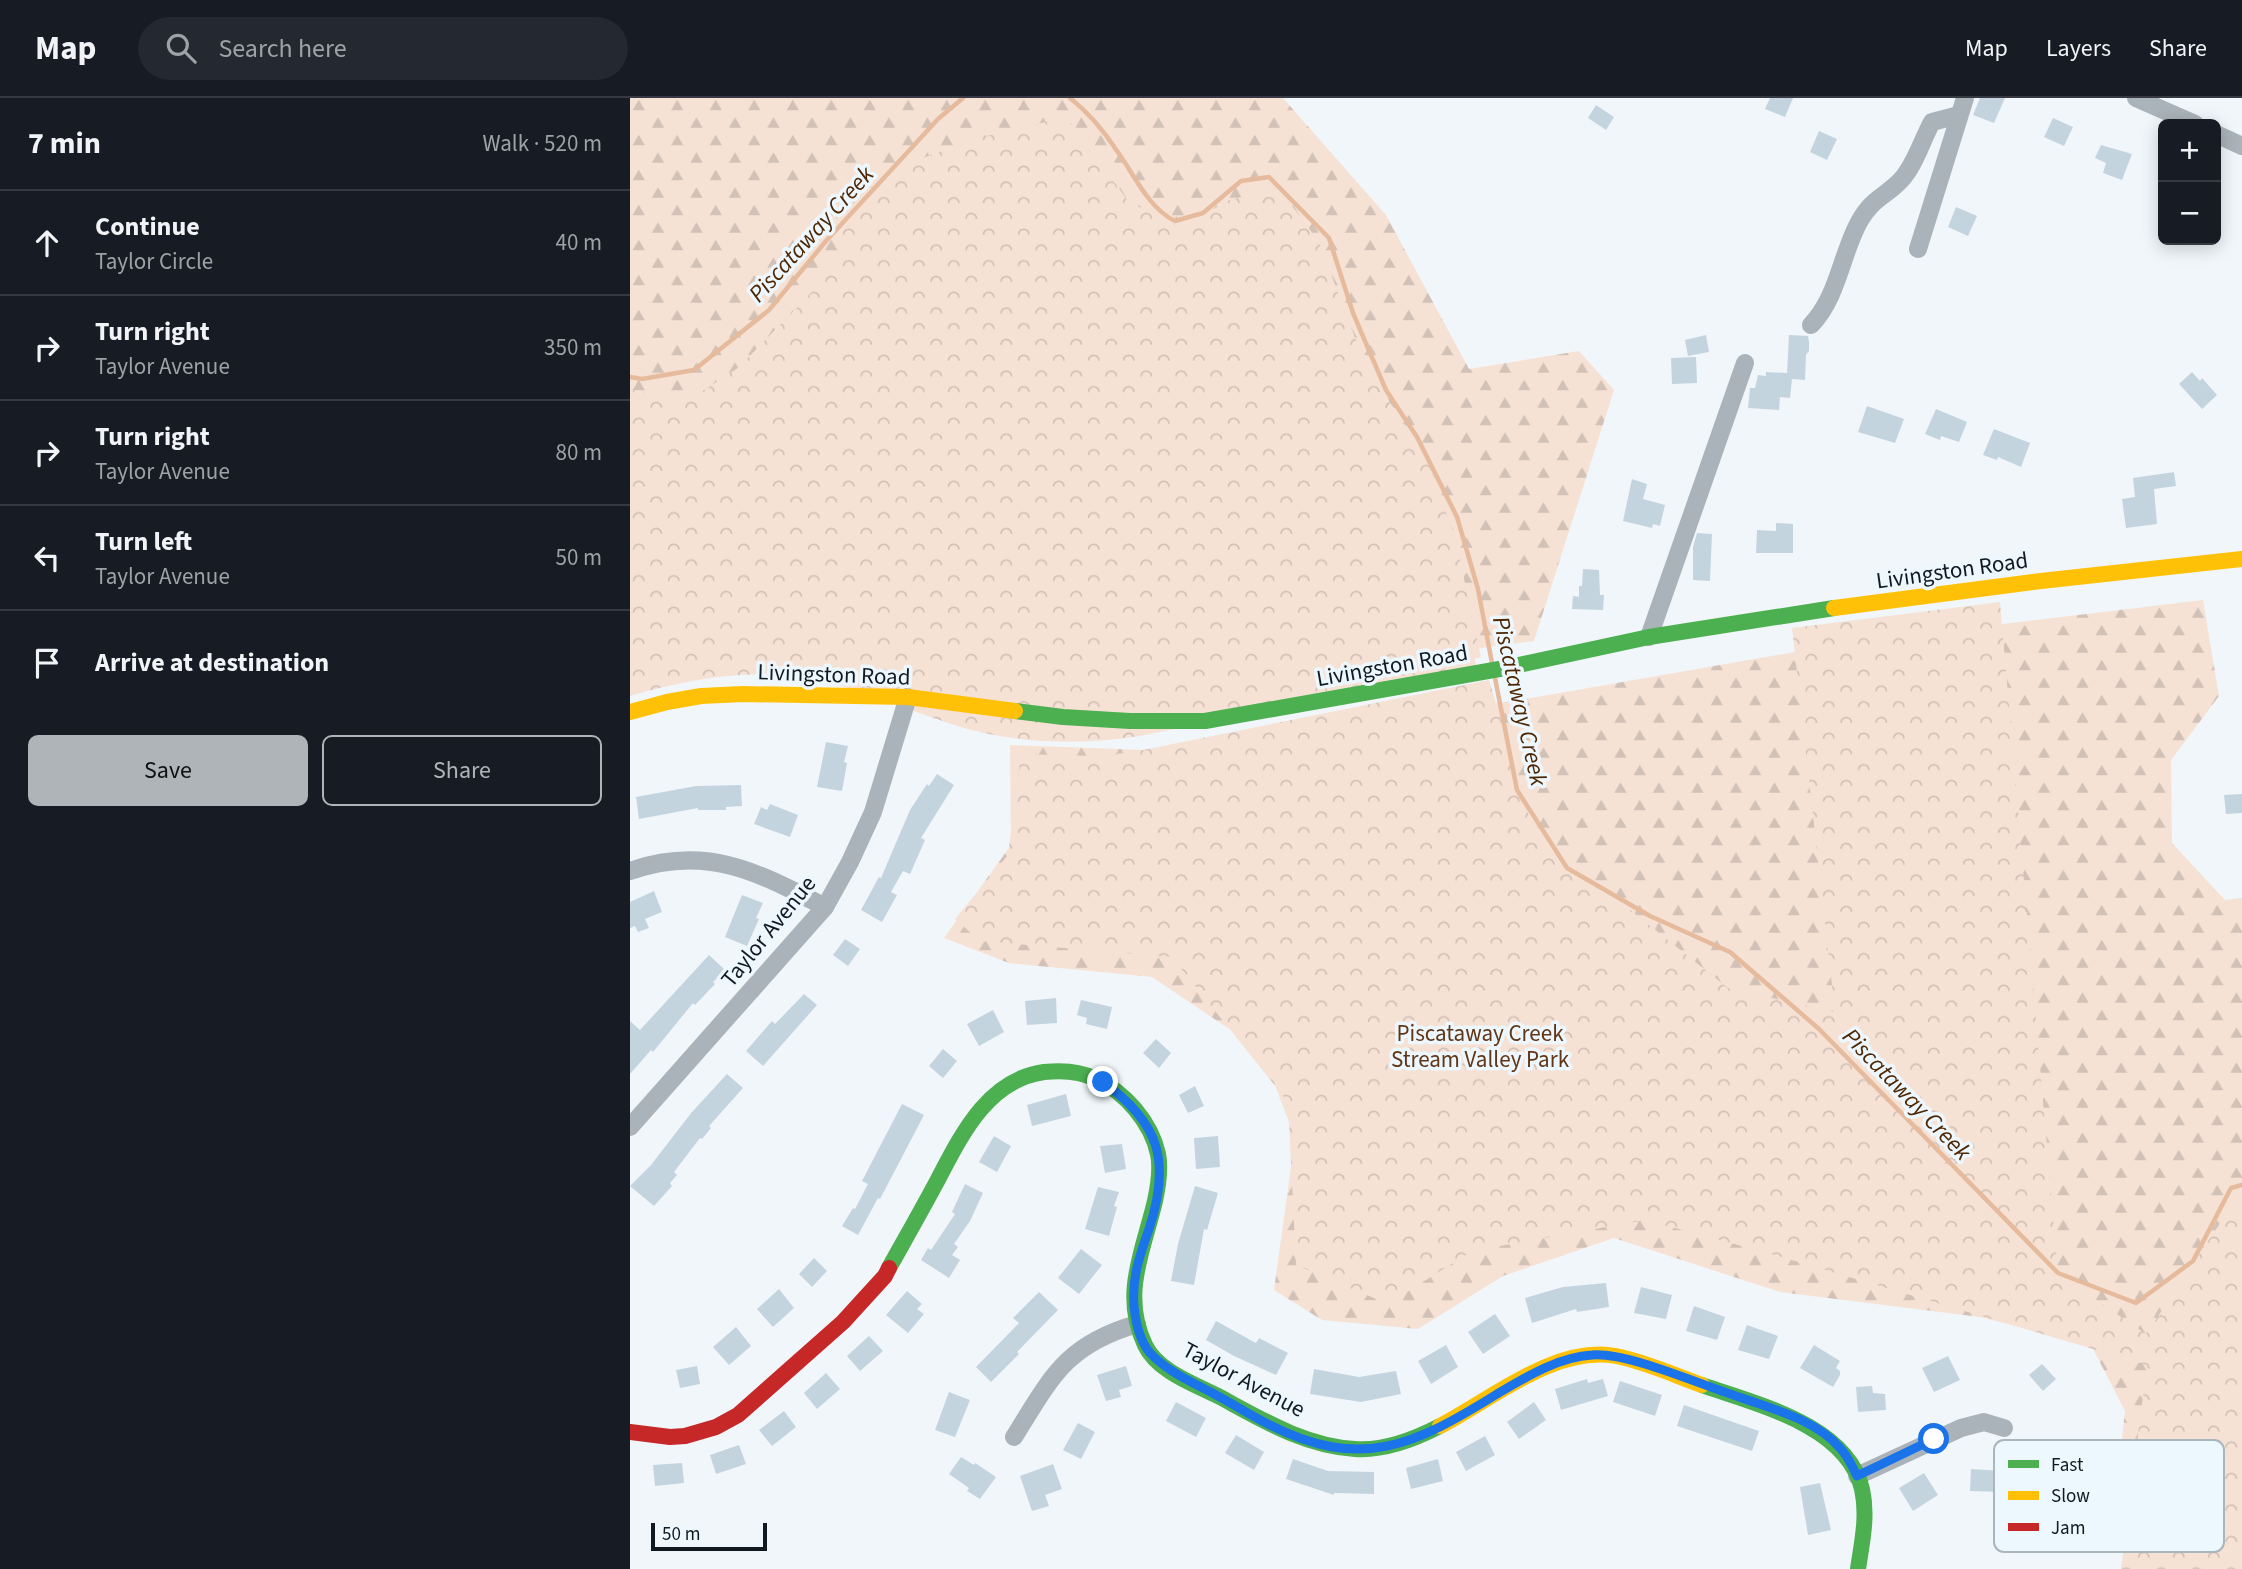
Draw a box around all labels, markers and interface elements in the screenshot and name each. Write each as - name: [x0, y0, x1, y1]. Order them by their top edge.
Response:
- search box: [138, 17, 628, 80]
- text: Map: [35, 25, 96, 72]
- icon: search: [162, 29, 200, 67]
- text: Search here: [218, 30, 347, 67]
- text: Map: [1965, 31, 2008, 66]
- text: Layers: [2046, 31, 2111, 66]
- text: Share: [2149, 31, 2207, 66]
- map controls: [2158, 119, 2221, 245]
- button: +: [2158, 119, 2221, 182]
- text: 7 min: [28, 122, 101, 165]
- text: Walk · 520 m: [483, 127, 602, 160]
- water label: Piscataway Creek: [741, 158, 883, 310]
- button: −: [2158, 182, 2221, 245]
- text: Continue: [95, 208, 200, 245]
- icon: ahead: [28, 224, 66, 262]
- text: 40 m: [555, 226, 602, 259]
- text: Taylor Circle: [95, 245, 213, 278]
- text: Turn right: [95, 313, 210, 350]
- icon: right: [28, 329, 66, 367]
- text: 350 m: [544, 331, 602, 364]
- text: Taylor Avenue: [95, 350, 230, 383]
- text: Turn right: [95, 418, 210, 455]
- icon: right: [28, 434, 66, 472]
- text: 80 m: [555, 436, 602, 469]
- text: Taylor Avenue: [95, 455, 230, 488]
- text: Turn left: [95, 523, 192, 560]
- icon: left: [28, 539, 66, 577]
- text: 50 m: [555, 541, 602, 574]
- street label: Livingston Road: [1874, 544, 2030, 597]
- text: Taylor Avenue: [95, 560, 230, 593]
- water label: Piscataway Creek: [1483, 613, 1556, 790]
- street label: Livingston Road: [1314, 636, 1470, 695]
- icon: arrive: [28, 644, 66, 682]
- text: Arrive at destination: [95, 644, 329, 681]
- street label: Livingston Road: [757, 655, 911, 694]
- button: Save: [28, 735, 308, 806]
- button: Share: [322, 735, 602, 806]
- street label: Taylor Avenue: [713, 869, 824, 994]
- park label: Piscataway Creek Stream Valley Park: [1391, 1017, 1570, 1076]
- water label: Piscataway Creek: [1834, 1020, 1980, 1169]
- route end: [1087, 1066, 1118, 1097]
- street label: Taylor Avenue: [1177, 1333, 1311, 1426]
- route start: [1918, 1423, 1949, 1454]
- legend: [1994, 1440, 2224, 1552]
- text: Fast: [2051, 1452, 2084, 1479]
- text: Slow: [2051, 1483, 2090, 1510]
- text: Jam: [2051, 1515, 2085, 1542]
- scale bar: [651, 1520, 766, 1552]
- text: 50 m: [662, 1521, 700, 1548]

